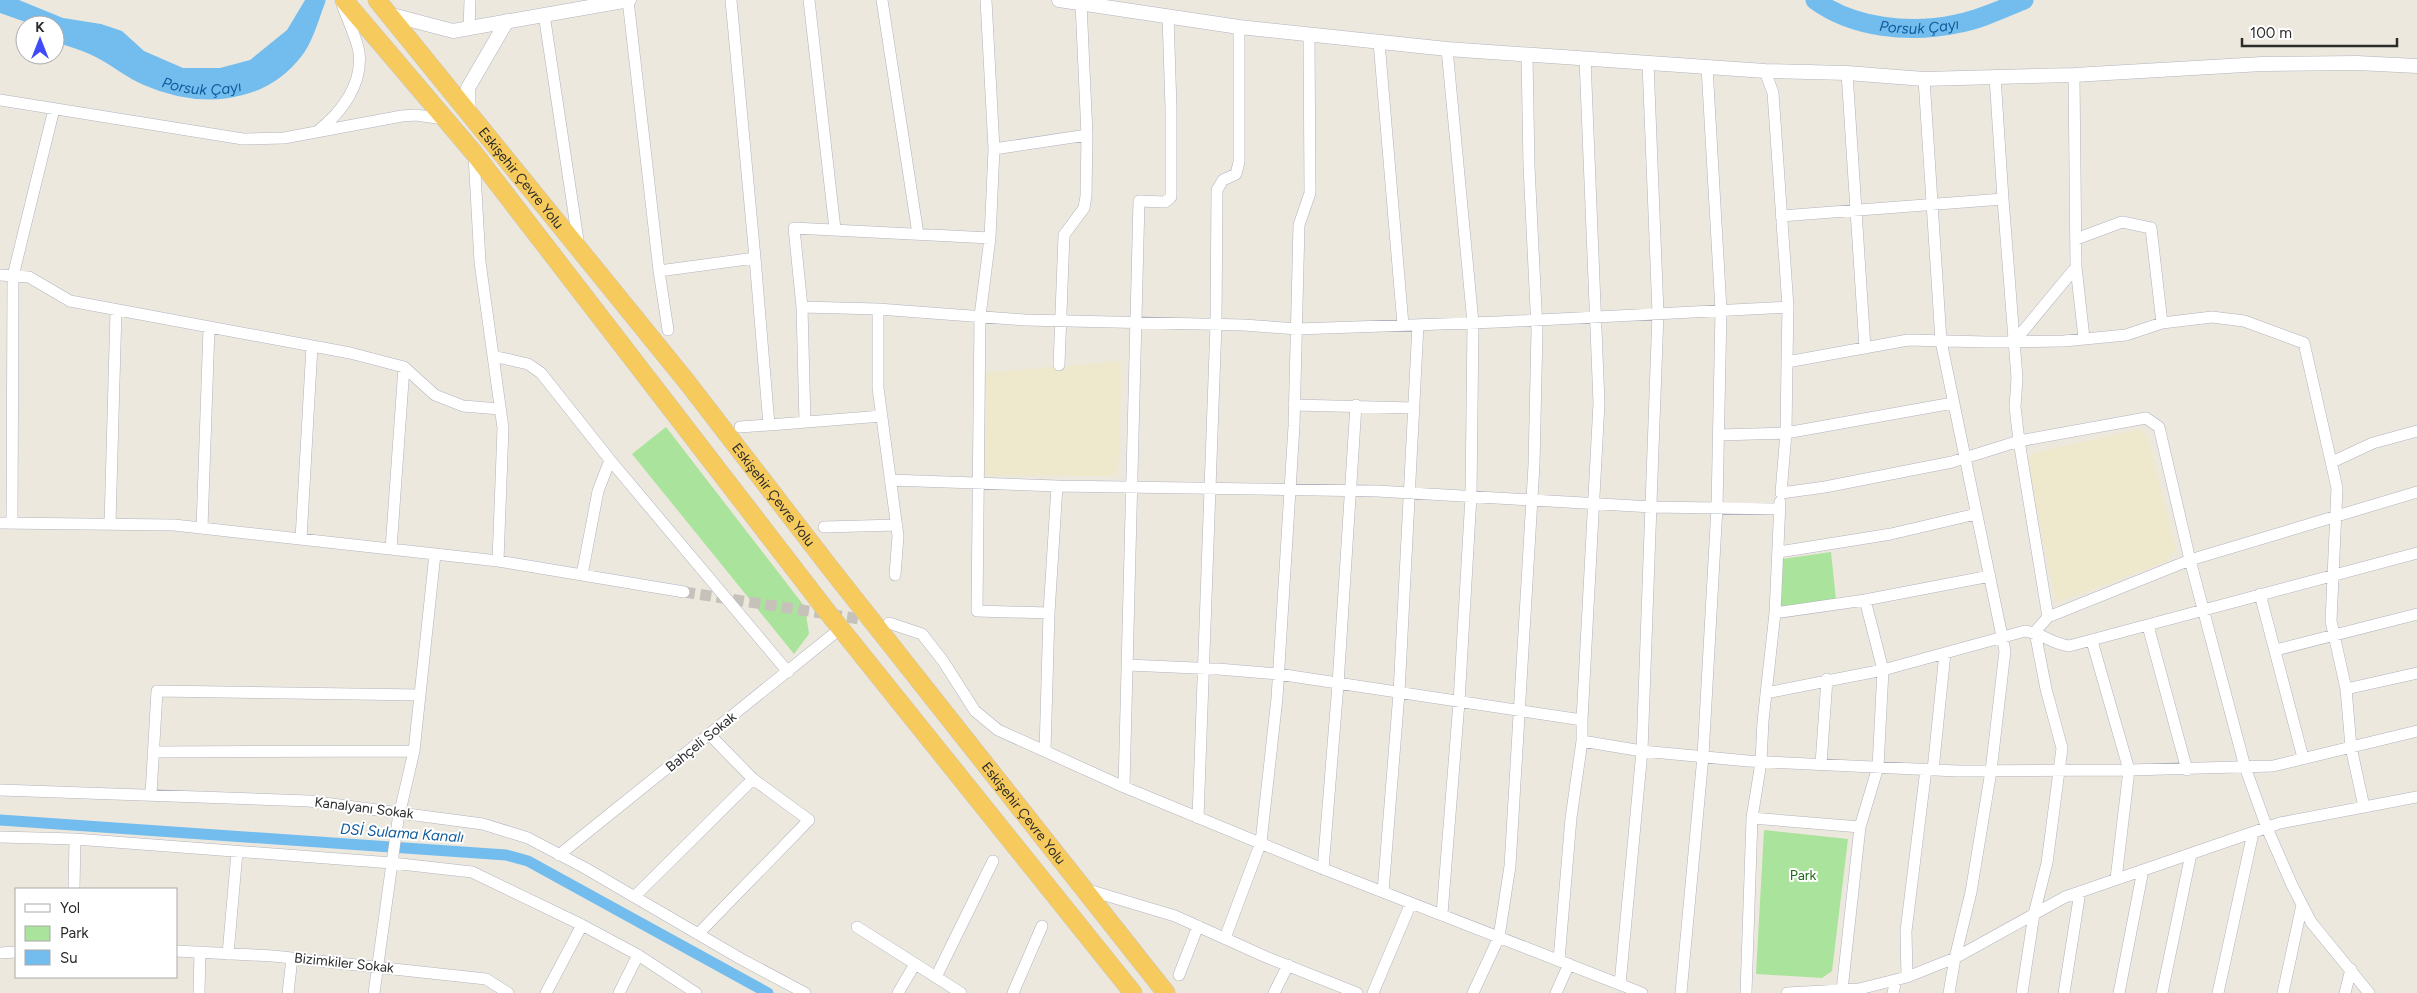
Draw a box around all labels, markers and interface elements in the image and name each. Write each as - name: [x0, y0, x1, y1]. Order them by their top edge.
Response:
- north arrow: [15, 15, 65, 65]
- water label: Porsuk Çayı: [1878, 15, 1961, 38]
- scale bar: [2242, 15, 2397, 47]
- text: K: [35, 19, 45, 36]
- text: 100 m: [2250, 24, 2292, 42]
- water label: Porsuk Çayı: [160, 73, 243, 99]
- street label: Eskişehir Çevre Yolu: [475, 124, 568, 232]
- street label: Eskişehir Çevre Yolu: [729, 440, 819, 550]
- street label: Bahçeli Sokak: [662, 708, 740, 776]
- street label: Eskişehir Çevre Yolu: [978, 758, 1069, 868]
- street label: Kanalyanı Sokak: [313, 793, 415, 823]
- water label: DSİ Sulama Kanalı: [339, 820, 465, 846]
- park label: Park: [1790, 867, 1817, 884]
- legend: [15, 888, 178, 978]
- text: Yol: [60, 899, 80, 917]
- text: Park: [60, 924, 89, 942]
- text: Su: [60, 949, 78, 967]
- street label: Bizimkiler Sokak: [293, 949, 395, 977]

